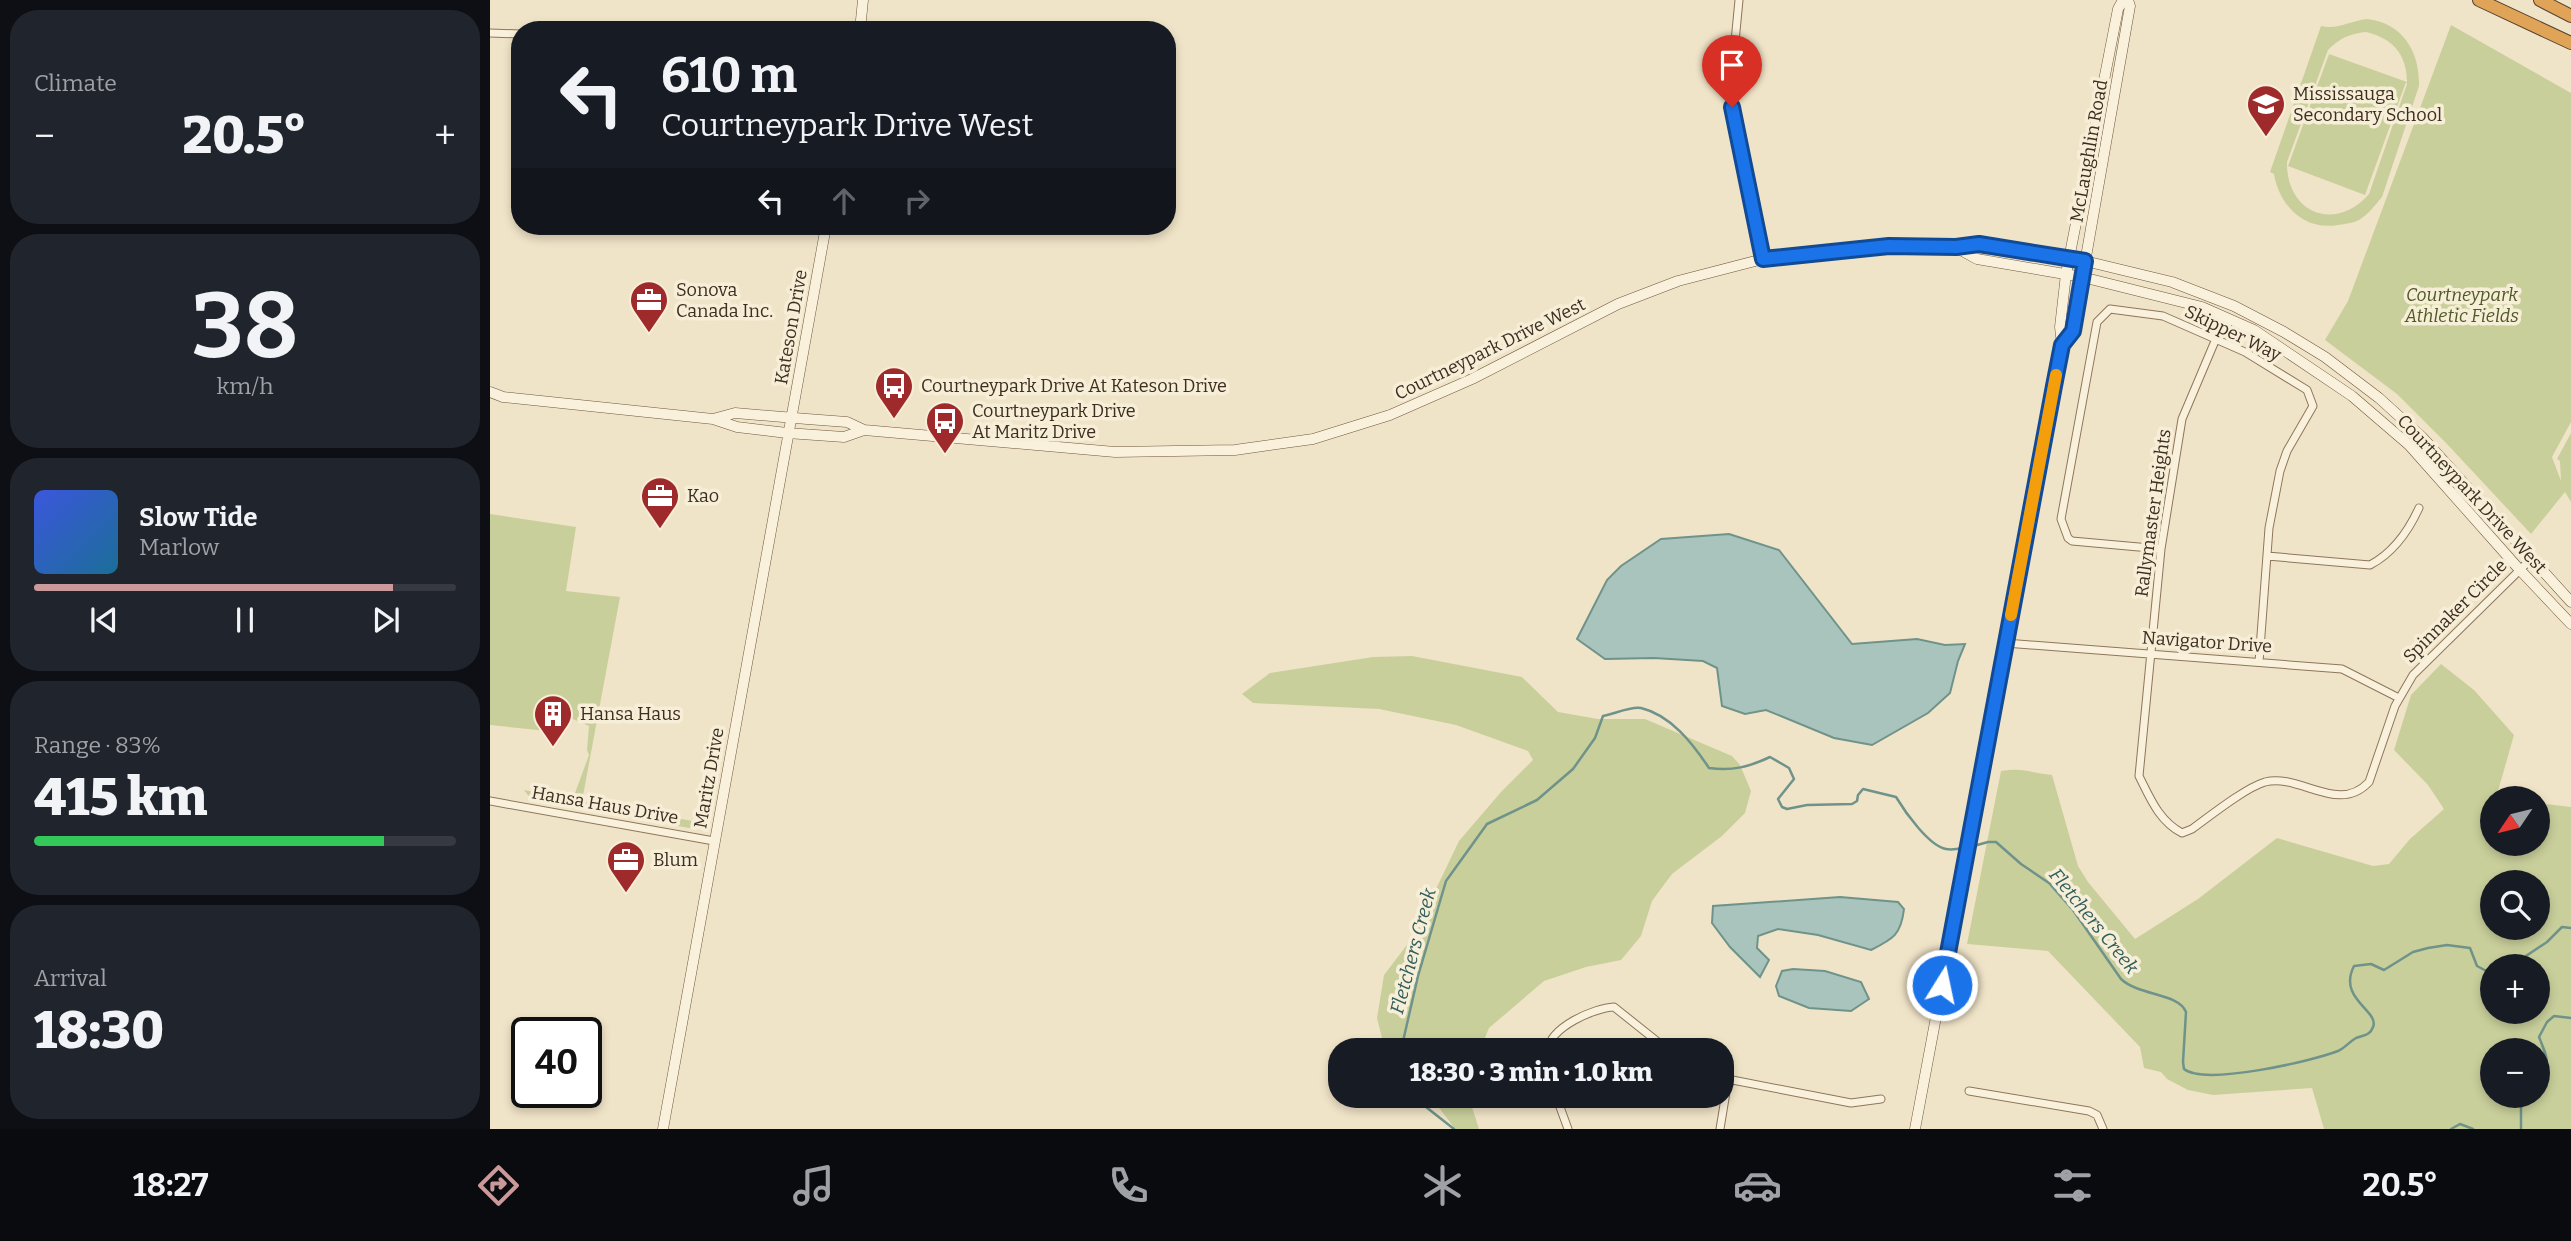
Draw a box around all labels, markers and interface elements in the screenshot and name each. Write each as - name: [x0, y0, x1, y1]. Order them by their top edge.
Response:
- pin: [1702, 35, 1762, 107]
- text: 610 m: [661, 46, 797, 105]
- icon: arrive: [1713, 46, 1751, 84]
- icon: left: [546, 49, 637, 140]
- text: Climate: [34, 69, 117, 97]
- street label: McLaughlin Road: [2066, 78, 2112, 224]
- school or university icon: Mississauga Secondary School: [2245, 83, 2287, 138]
- place label: Mississauga Secondary School: [2293, 83, 2442, 126]
- text: 20.5°: [182, 104, 307, 167]
- text: Courtneypark Drive West: [661, 106, 1033, 144]
- text: −: [34, 113, 55, 159]
- text: +: [434, 113, 456, 159]
- icon: left: [752, 182, 790, 220]
- icon: ahead: [825, 182, 863, 220]
- icon: right: [898, 182, 936, 220]
- street label: Kateson Drive: [770, 268, 812, 386]
- text: 38: [191, 272, 299, 381]
- office icon: Sonova Canada Inc.: [628, 279, 670, 334]
- place label: Sonova Canada Inc.: [676, 279, 773, 322]
- park label: Courtneypark Athletic Fields: [2404, 284, 2519, 327]
- street label: Courtneypark Drive West: [1391, 293, 1589, 405]
- street label: Skipper Way: [2181, 300, 2285, 366]
- bus stop icon: Courtneypark Drive At Kateson Drive: [873, 365, 915, 420]
- text: km/h: [217, 372, 273, 400]
- place label: Courtneypark Drive At Kateson Drive: [921, 375, 1227, 397]
- bus stop icon: Courtneypark Drive At Maritz Drive: [924, 400, 966, 455]
- place label: Courtneypark Drive At Maritz Drive: [972, 400, 1136, 443]
- street label: Courtneypark Drive West: [2393, 410, 2552, 578]
- street label: Rallymaster Heights: [2130, 428, 2176, 598]
- office icon: Kao: [639, 475, 681, 530]
- place label: Kao: [687, 485, 719, 507]
- text: Slow Tide: [139, 502, 258, 533]
- text: Marlow: [139, 533, 219, 561]
- street label: Spinnaker Circle: [2398, 554, 2512, 668]
- icon: previous: [85, 601, 123, 639]
- icon: pause: [226, 601, 264, 639]
- icon: next: [367, 601, 405, 639]
- street label: Navigator Drive: [2141, 626, 2273, 658]
- building icon: Hansa Haus: [532, 693, 574, 748]
- place label: Hansa Haus: [580, 703, 681, 725]
- street label: Maritz Drive: [689, 726, 729, 830]
- text: Range · 83%: [34, 731, 161, 759]
- text: 415 km: [34, 766, 208, 829]
- street label: Hansa Haus Drive: [530, 781, 680, 829]
- north arrow: [2480, 786, 2550, 856]
- map controls: [2480, 786, 2550, 1108]
- office icon: Blum: [605, 839, 647, 894]
- place label: Blum: [653, 849, 698, 871]
- water label: Fletchers Creek: [2044, 864, 2144, 979]
- button: search: [2480, 870, 2550, 940]
- water label: Fletchers Creek: [1385, 885, 1441, 1016]
- position arrow: [1905, 948, 1979, 1022]
- button: +: [2480, 954, 2550, 1024]
- text: Arrival: [34, 964, 107, 992]
- text: 18:30: [34, 999, 164, 1062]
- speed limit sign: 40: [511, 1017, 602, 1108]
- button: −: [2480, 1038, 2550, 1108]
- text: 18:30 · 3 min · 1.0 km: [1409, 1057, 1653, 1088]
- icon: directions: [474, 1161, 523, 1210]
- icon: music: [789, 1161, 838, 1210]
- icon: phone: [1104, 1161, 1153, 1210]
- icon: climate: [1418, 1161, 1467, 1210]
- icon: car: [1733, 1161, 1782, 1210]
- icon: filters: [2048, 1161, 2097, 1210]
- text: 18:27: [133, 1166, 208, 1204]
- text: 20.5°: [2363, 1166, 2438, 1204]

